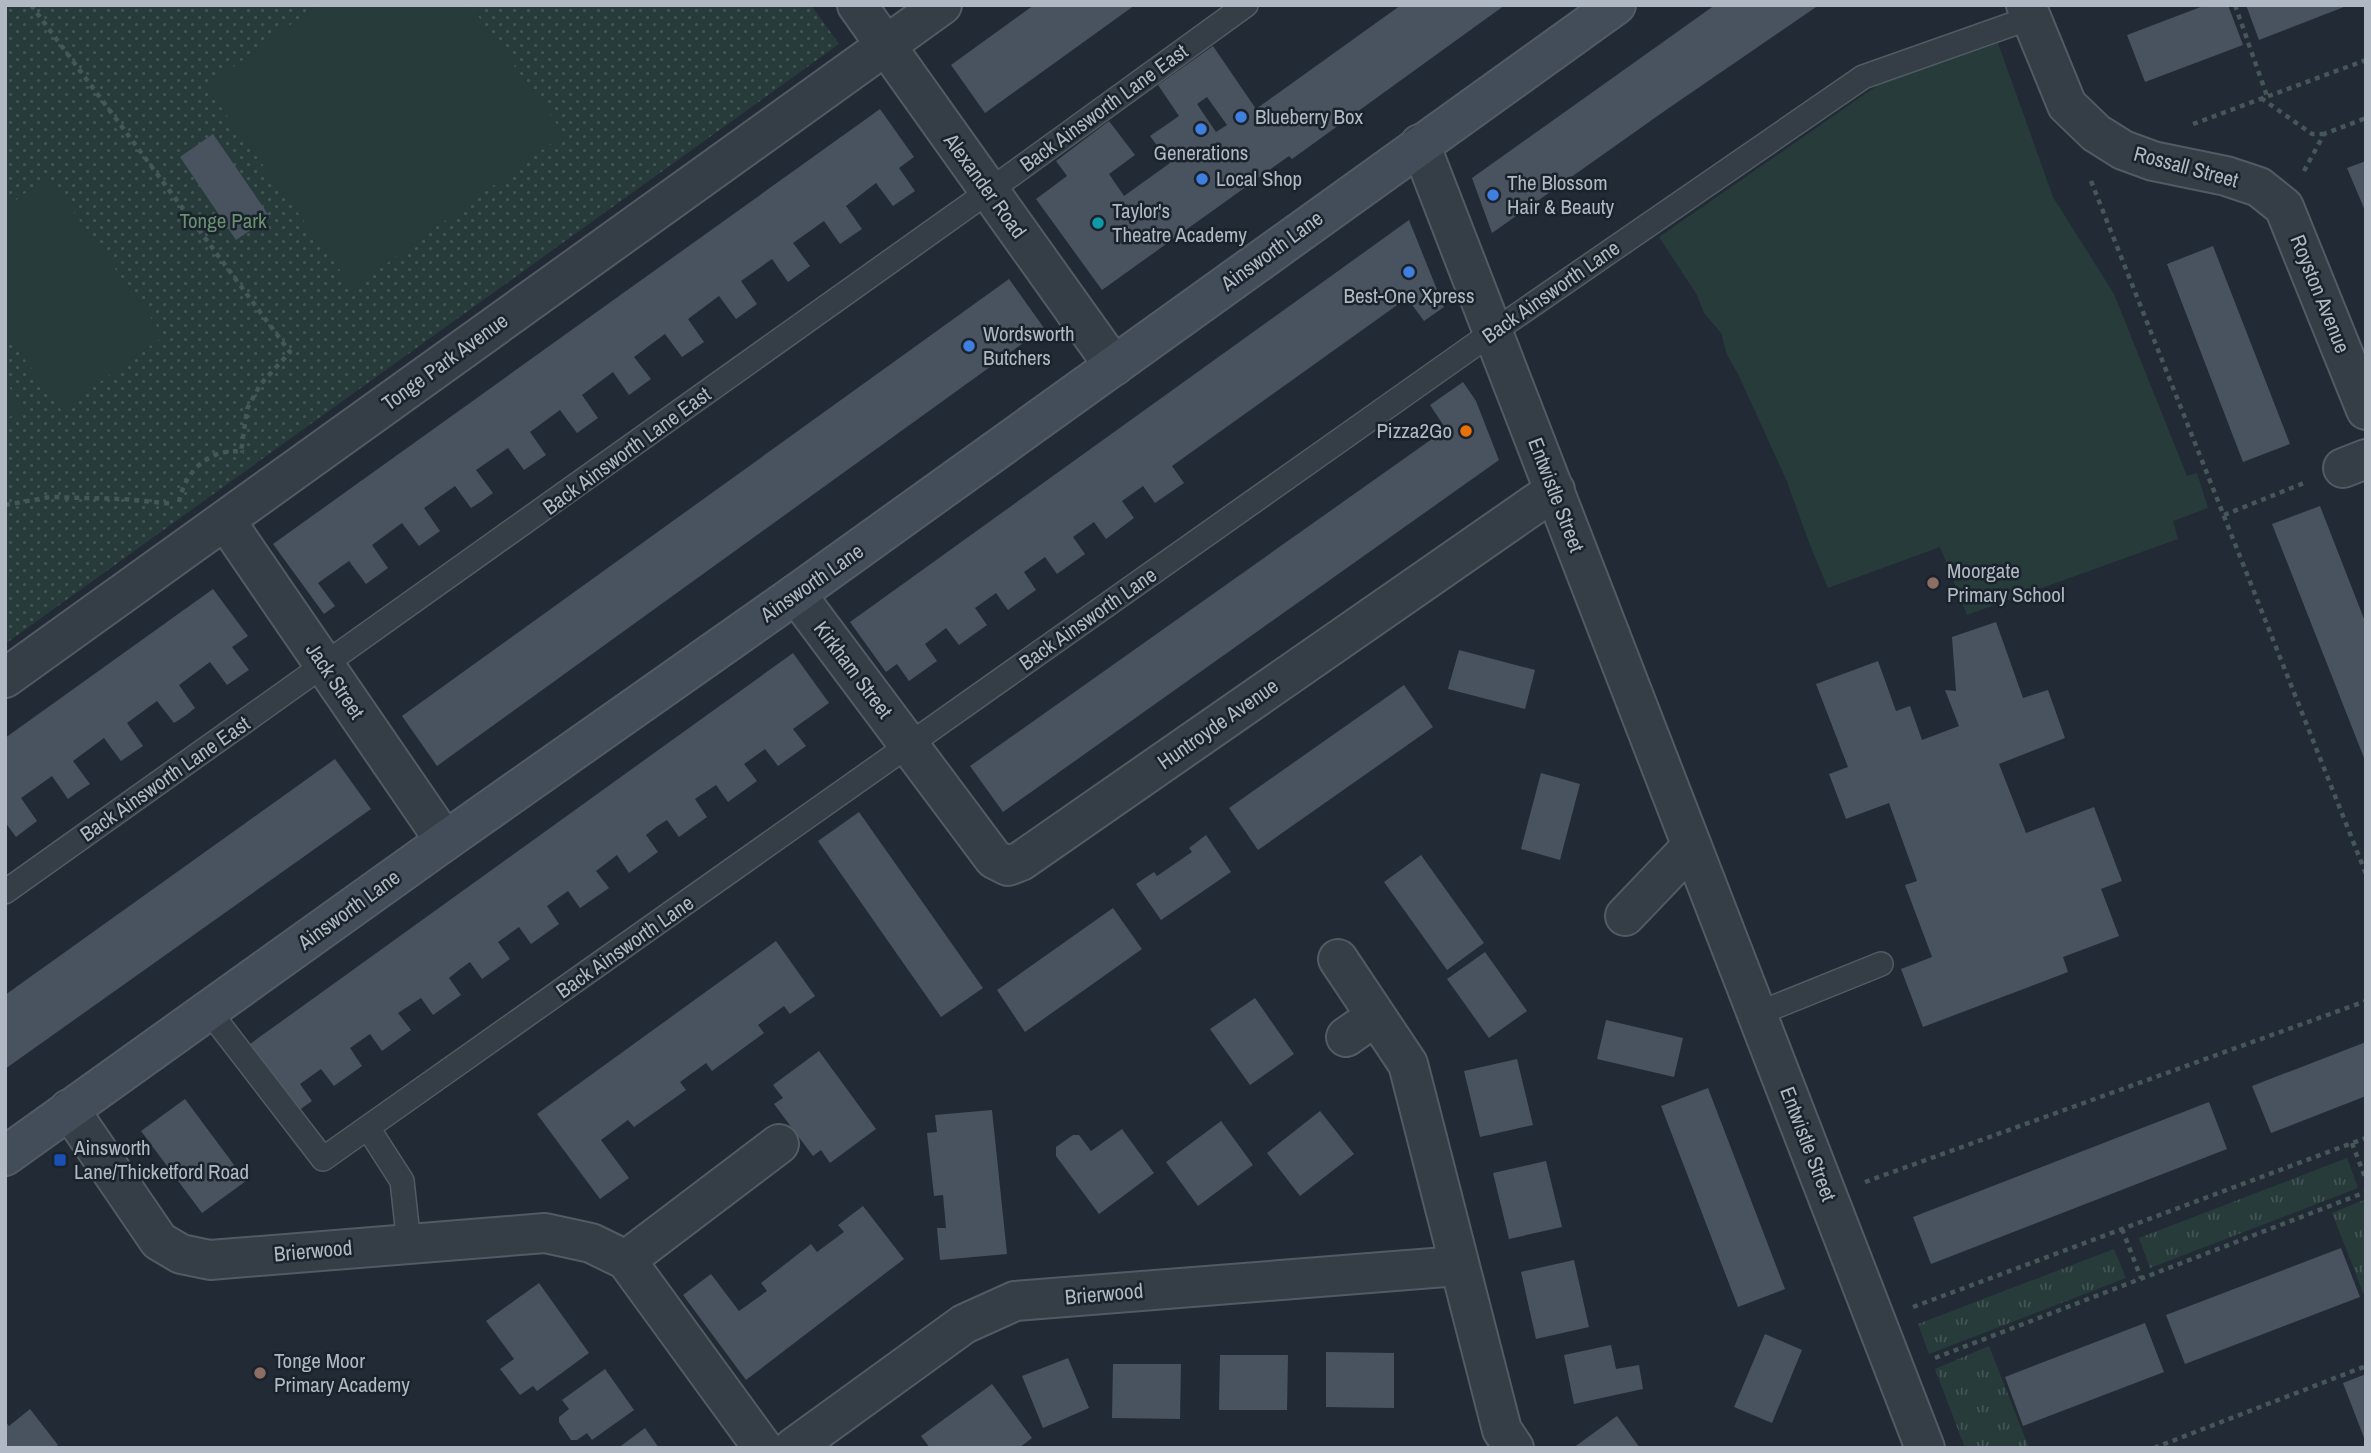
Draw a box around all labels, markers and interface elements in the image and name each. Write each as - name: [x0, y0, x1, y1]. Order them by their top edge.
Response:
- street label: Back Ainsworth Lane East: [1014, 37, 1194, 178]
- place label: Blueberry Box: [1255, 102, 1364, 131]
- marker: Blueberry Box: [1233, 109, 1249, 125]
- marker: Generations: [1193, 121, 1209, 137]
- street label: Alexander Road: [937, 126, 1033, 244]
- place label: Generations: [1154, 138, 1248, 167]
- street label: Rossall Street: [2131, 139, 2242, 194]
- place label: Local Shop: [1216, 164, 1302, 193]
- place label: The Blossom Hair & Beauty: [1507, 168, 1615, 221]
- marker: Local Shop: [1194, 171, 1210, 187]
- marker: The Blossom Hair & Beauty: [1485, 187, 1501, 203]
- place label: Taylor's Theatre Academy: [1112, 196, 1247, 249]
- street label: Ainsworth Lane: [1214, 204, 1329, 298]
- park label: Tonge Park: [179, 206, 267, 235]
- marker: Taylor's Theatre Academy: [1090, 215, 1106, 231]
- street label: Royston Avenue: [2284, 230, 2357, 357]
- street label: Back Ainsworth Lane: [1476, 233, 1625, 350]
- marker: Best-One Xpress: [1401, 264, 1417, 280]
- place label: Best-One Xpress: [1343, 281, 1475, 310]
- street label: Tonge Park Avenue: [376, 306, 514, 417]
- place label: Wordsworth Butchers: [983, 319, 1075, 372]
- marker: Wordsworth Butchers: [961, 338, 977, 354]
- street label: Back Ainsworth Lane East: [537, 380, 717, 521]
- place label: Pizza2Go: [1376, 416, 1452, 445]
- marker: Pizza2Go: [1458, 423, 1474, 439]
- street label: Entwistle Street: [1521, 433, 1592, 557]
- street label: Ainsworth Lane: [754, 536, 869, 629]
- place label: Moorgate Primary School: [1947, 556, 2065, 609]
- street label: Back Ainsworth Lane: [1013, 560, 1162, 677]
- marker: Moorgate Primary School: [1925, 575, 1941, 591]
- street label: Kirkham Street: [807, 615, 900, 724]
- street label: Jack Street: [299, 637, 372, 725]
- street label: Huntroyde Avenue: [1151, 671, 1284, 776]
- street label: Back Ainsworth Lane East: [74, 709, 256, 848]
- street label: Ainsworth Lane: [291, 863, 406, 957]
- street label: Back Ainsworth Lane: [550, 888, 699, 1005]
- street label: Entwistle Street: [1773, 1082, 1844, 1206]
- place label: Ainsworth Lane/Thicketford Road: [73, 1133, 249, 1186]
- marker: Ainsworth Lane/Thicketford Road: [52, 1152, 68, 1168]
- street label: Brierwood: [273, 1233, 353, 1268]
- street label: Brierwood: [1064, 1276, 1144, 1311]
- place label: Tonge Moor Primary Academy: [274, 1346, 410, 1399]
- marker: Tonge Moor Primary Academy: [252, 1365, 268, 1381]

